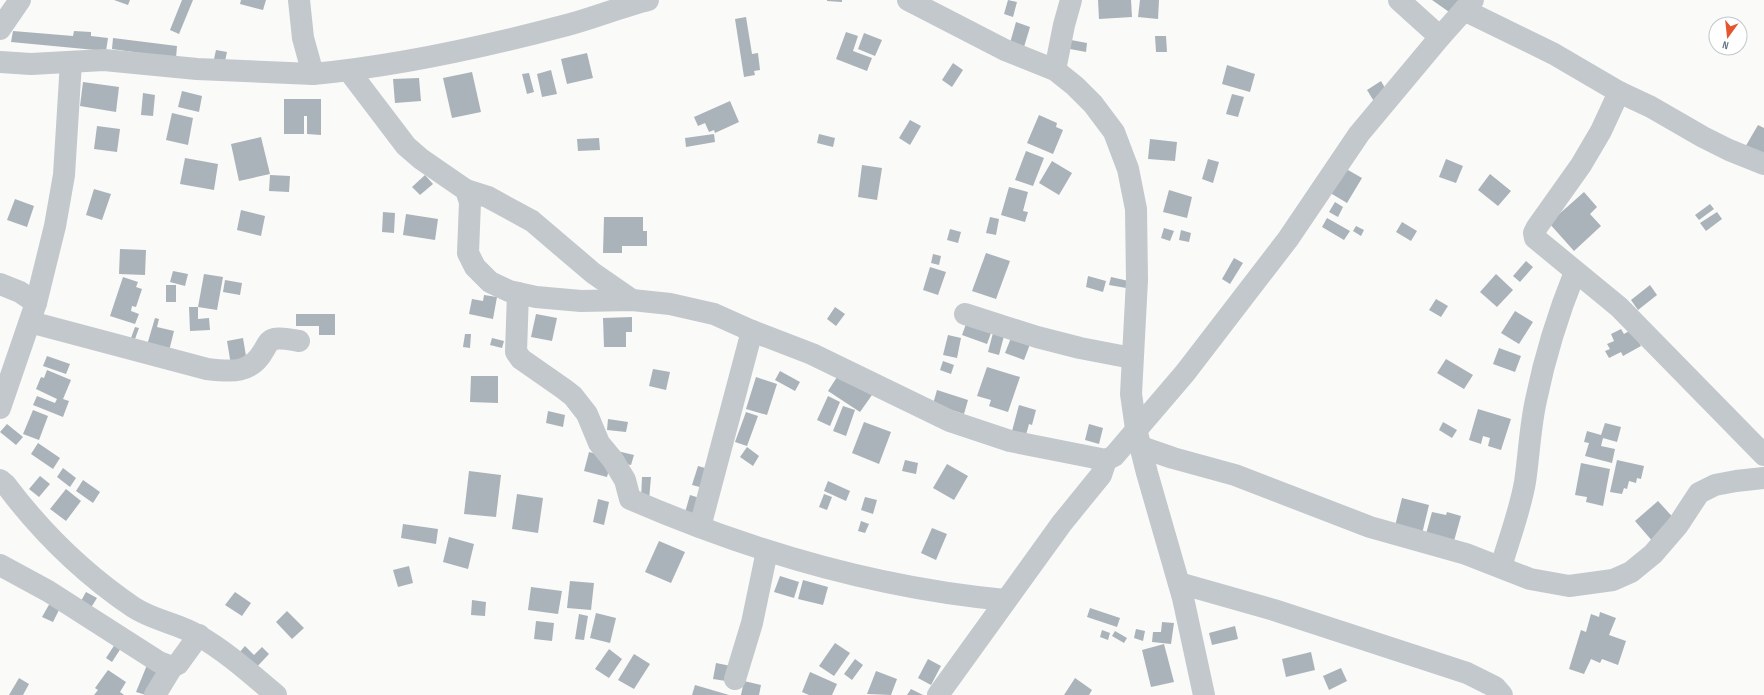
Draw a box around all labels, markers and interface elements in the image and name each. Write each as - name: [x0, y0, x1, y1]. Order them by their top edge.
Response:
- north arrow: [1708, 16, 1748, 56]
- text: N: [1721, 38, 1730, 52]

